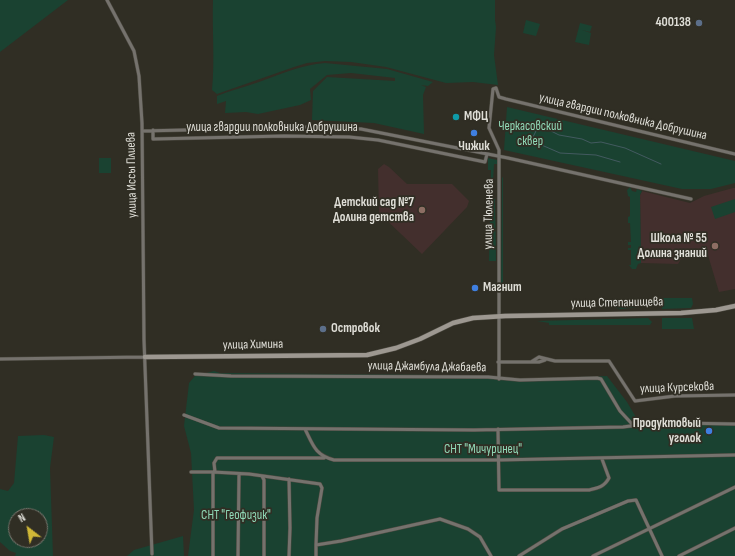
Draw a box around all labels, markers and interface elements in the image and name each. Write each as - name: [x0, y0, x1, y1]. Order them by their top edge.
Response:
- place label: 400138: [656, 15, 691, 31]
- marker: 400138: [694, 18, 704, 28]
- street label: улица гвардии полковника Добрушина: [538, 90, 708, 144]
- place label: МФЦ: [464, 109, 488, 125]
- marker: МФЦ: [451, 112, 461, 122]
- park label: Черкасовский сквер: [498, 119, 562, 150]
- street label: улица гвардии полковника Добрушина: [186, 120, 358, 136]
- marker: Чижик: [469, 128, 479, 138]
- street label: улица Иссы Плиева: [123, 132, 141, 218]
- place label: Чижик: [458, 139, 490, 155]
- street label: улица Тюленева: [481, 178, 497, 250]
- place label: Детский сад №7 Долина детства: [333, 195, 414, 226]
- marker: Детский сад №7 Долина детства: [417, 205, 427, 215]
- place label: Школа № 55 Долина знаний: [638, 231, 707, 262]
- marker: Школа № 55 Долина знаний: [710, 241, 720, 251]
- place label: Магнит: [483, 280, 522, 296]
- marker: Магнит: [470, 283, 480, 293]
- street label: улица Степанищева: [571, 294, 663, 312]
- place label: Островок: [331, 321, 380, 337]
- marker: Островок: [318, 324, 328, 334]
- street label: улица Химина: [223, 337, 283, 353]
- street label: улица Джамбула Джабаева: [368, 358, 486, 376]
- street label: улица Курсекова: [640, 379, 714, 397]
- place label: Продуктовый уголок: [633, 416, 701, 447]
- marker: Продуктовый уголок: [704, 426, 714, 436]
- park label: СНТ "Мичуринец": [444, 442, 522, 458]
- north arrow: [8, 508, 48, 548]
- park label: СНТ "Геофизик": [201, 508, 271, 524]
- text: N: [16, 511, 28, 525]

